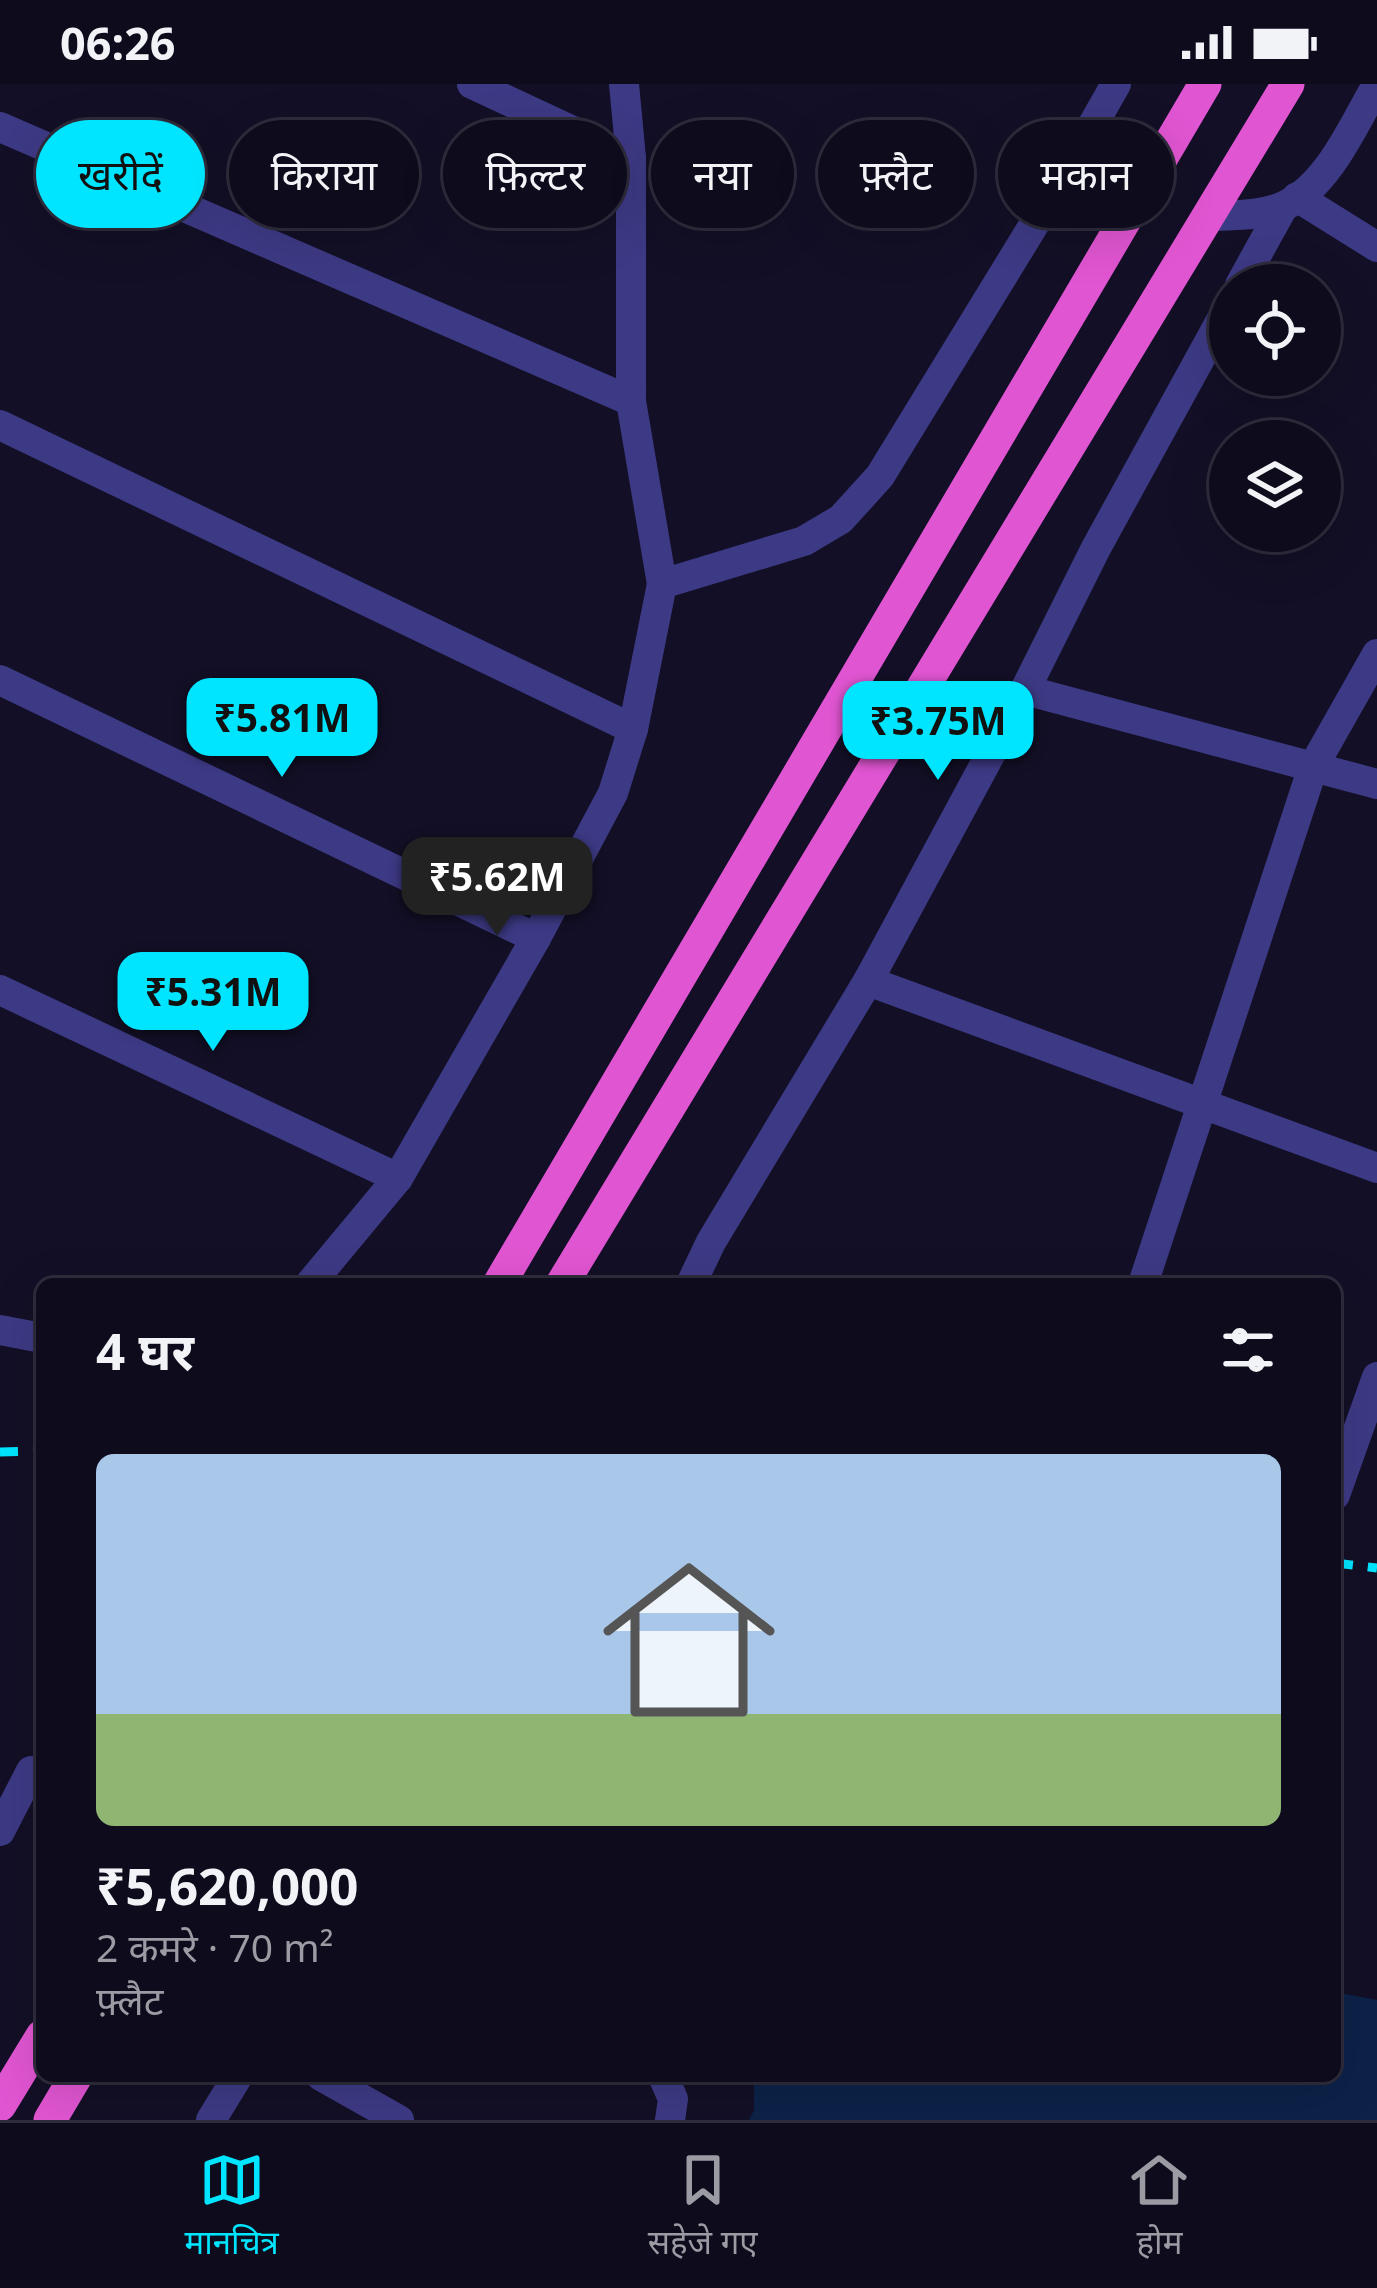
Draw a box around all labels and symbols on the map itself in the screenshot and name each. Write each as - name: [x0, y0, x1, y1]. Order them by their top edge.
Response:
- pin: ₹5.81M: [184, 678, 380, 780]
- pin: ₹3.75M: [840, 681, 1036, 783]
- pin: ₹5.62M: [399, 837, 595, 939]
- pin: ₹5.31M: [115, 952, 311, 1054]

